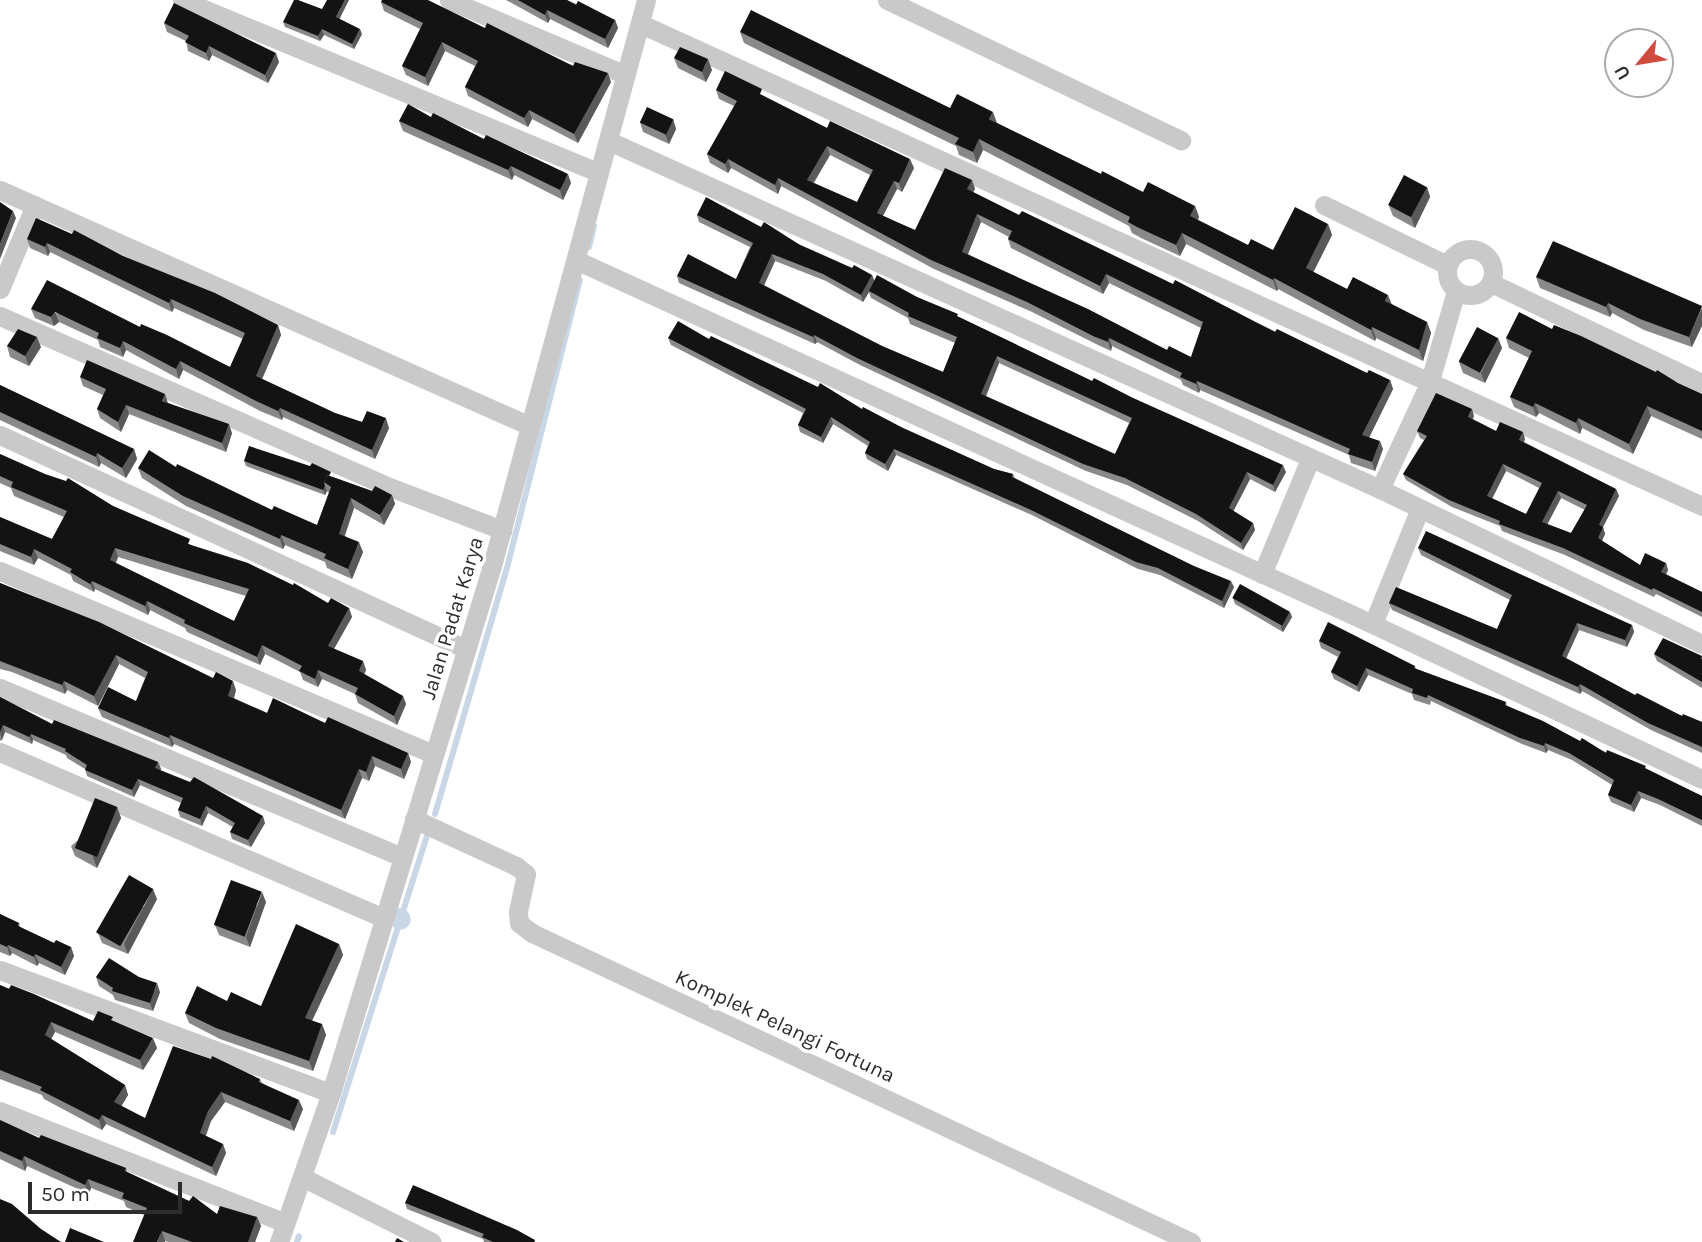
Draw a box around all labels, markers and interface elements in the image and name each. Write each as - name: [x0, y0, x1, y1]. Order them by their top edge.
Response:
- north arrow: [1604, 28, 1674, 98]
- text: U: [1610, 61, 1635, 84]
- street label: Jalan Padat Karya: [415, 534, 489, 702]
- street label: Komplek Pelangi Fortuna: [671, 964, 899, 1088]
- scale bar: [32, 1168, 186, 1212]
- text: 50 m: [41, 1182, 90, 1206]

